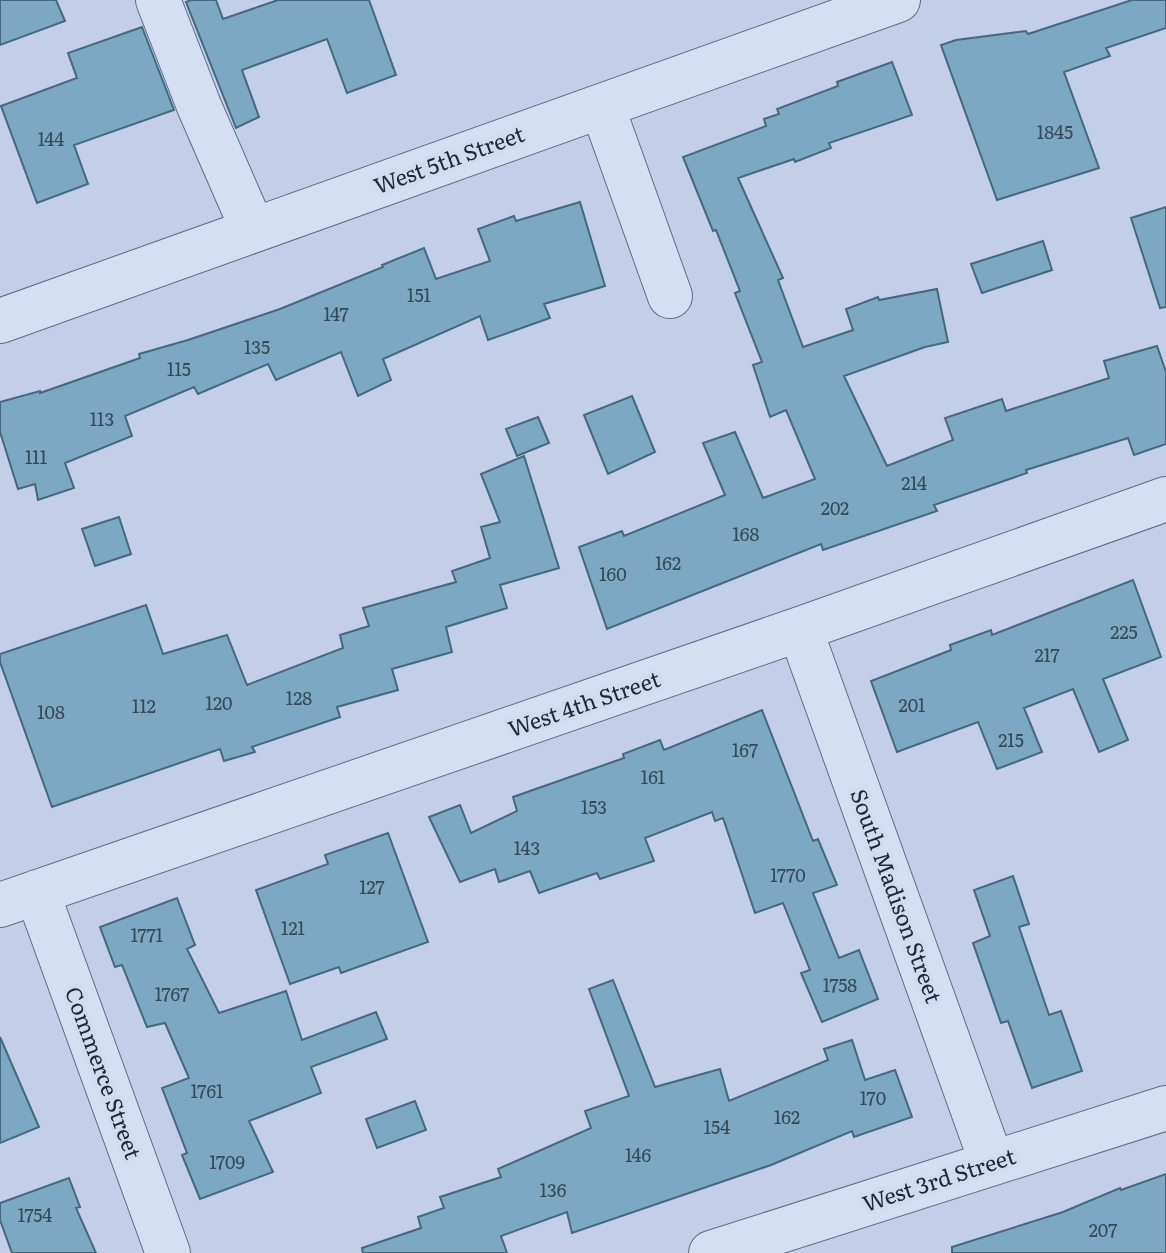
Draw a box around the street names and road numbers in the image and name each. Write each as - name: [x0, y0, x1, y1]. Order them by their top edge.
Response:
- street label: West 5th Street: [369, 116, 529, 201]
- street label: West 4th Street: [503, 661, 664, 744]
- street label: South Madison Street: [843, 784, 952, 1007]
- street label: Commerce Street: [58, 982, 151, 1163]
- street label: West 3rd Street: [858, 1138, 1019, 1219]

